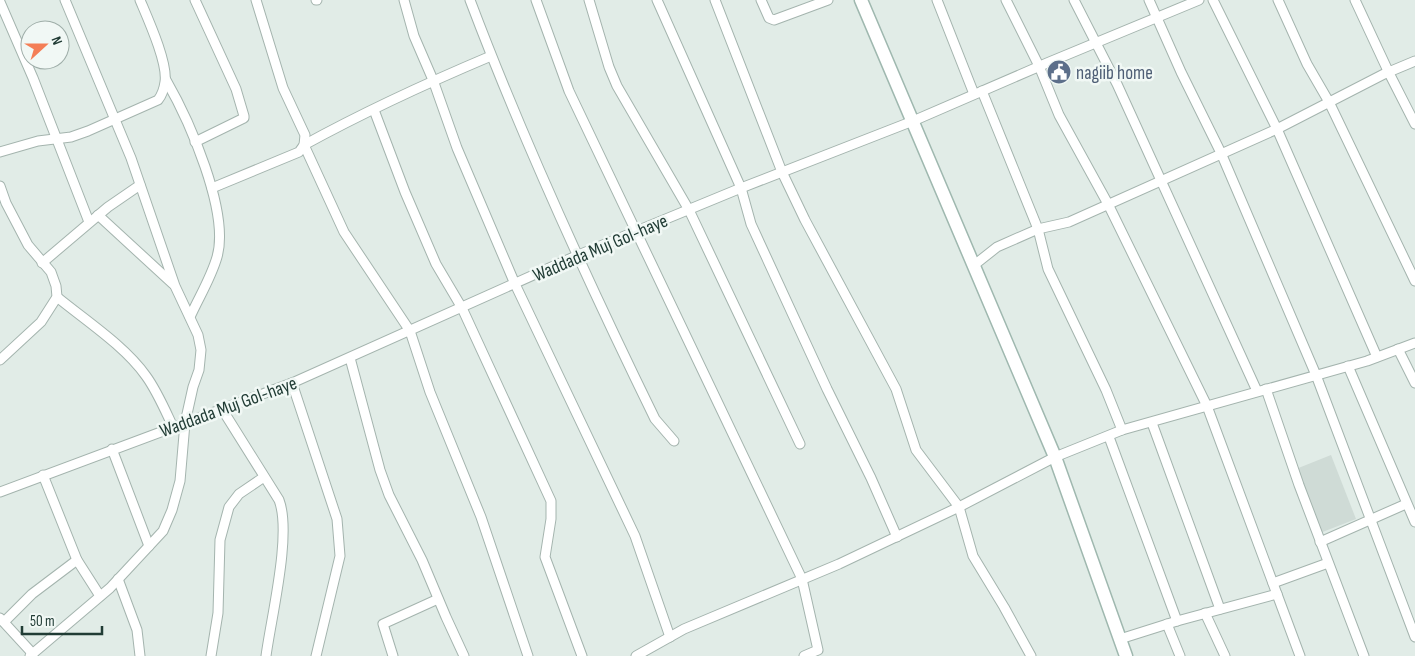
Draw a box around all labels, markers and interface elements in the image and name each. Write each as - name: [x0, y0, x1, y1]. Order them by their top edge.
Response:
- north arrow: [20, 20, 70, 70]
- text: N: [47, 34, 66, 47]
- public building icon: nagiib home: [1046, 59, 1072, 85]
- place label: nagiib home: [1076, 62, 1153, 85]
- street label: Waddada Muj Gol-haye: [530, 210, 671, 287]
- street label: Waddada Muj Gol-haye: [157, 372, 300, 443]
- scale bar: [22, 604, 102, 636]
- text: 50 m: [30, 612, 55, 631]

